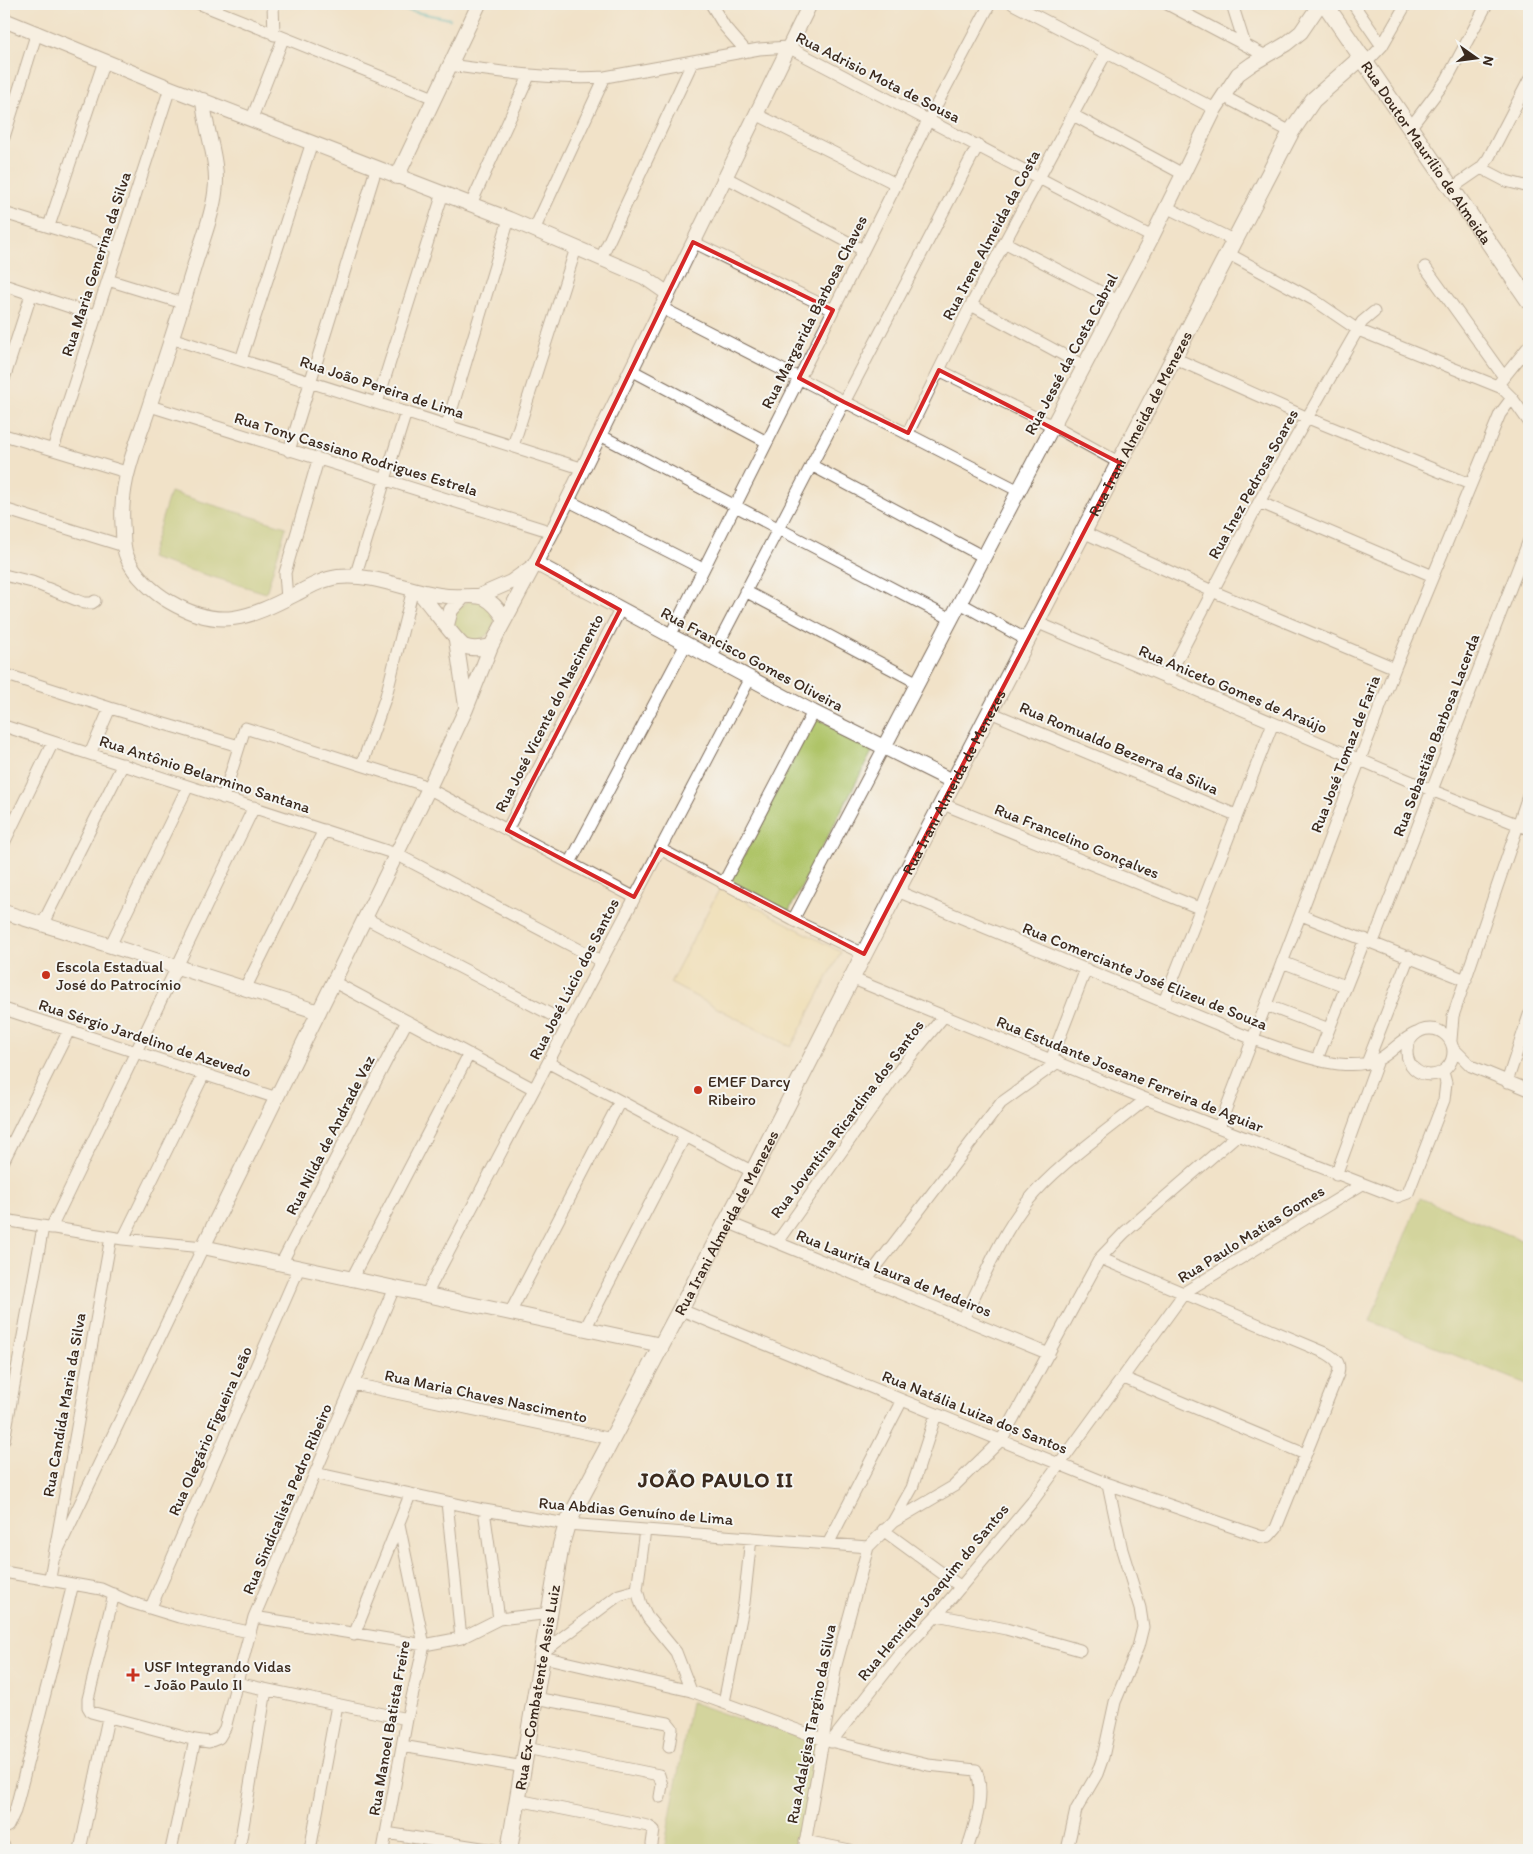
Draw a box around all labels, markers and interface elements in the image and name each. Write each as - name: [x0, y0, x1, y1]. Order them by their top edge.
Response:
- street label: Rua Adrisio Mota de Sousa: [793, 27, 963, 127]
- north arrow: [1450, 32, 1500, 82]
- text: N: [1479, 54, 1498, 68]
- street label: Rua Doutor Maurílio de Almeida: [1357, 57, 1497, 248]
- street label: Rua Irene Almeida da Costa: [938, 146, 1044, 323]
- street label: Rua Maria Generina da Silva: [57, 169, 135, 359]
- street label: Rua Margarida Barbosa Chaves: [757, 212, 871, 412]
- street label: Rua Jessé da Costa Cabral: [1020, 270, 1122, 438]
- street label: Rua Irani Almeida de Menezes: [1084, 327, 1196, 519]
- street label: Rua João Pereira de Lima: [297, 351, 467, 423]
- street label: Rua Inez Pedrosa Soares: [1204, 406, 1302, 562]
- street label: Rua Tony Cassiano Rodrigues Estrela: [232, 408, 480, 500]
- street label: Rua Francisco Gomes Oliveira: [658, 603, 847, 715]
- street label: Rua José Vicente do Nascimento: [491, 611, 607, 815]
- street label: Rua Sebastião Barbosa Lacerda: [1388, 630, 1484, 839]
- street label: Rua Aniceto Gomes de Araújo: [1136, 641, 1330, 737]
- street label: Rua José Tomaz de Faria: [1306, 672, 1384, 836]
- street label: Rua Irani Almeida de Menezes: [897, 686, 1009, 878]
- street label: Rua Romualdo Bezerra da Silva: [1017, 697, 1222, 799]
- street label: Rua Antônio Belarmino Santana: [97, 731, 314, 817]
- street label: Rua Francelino Gonçalves: [992, 799, 1162, 883]
- street label: Rua José Lúcio dos Santos: [525, 895, 623, 1063]
- street label: Rua Comerciante José Elizeu de Souza: [1020, 918, 1271, 1034]
- place label: Escola Estadual José do Patrocínio: [56, 957, 181, 994]
- marker: Escola Estadual José do Patrocínio: [40, 969, 52, 981]
- street label: Rua Sérgio Jardelino de Azevedo: [36, 995, 254, 1081]
- street label: Rua Estudante Joseane Ferreira de Aguiar: [994, 1012, 1267, 1137]
- street label: Rua Joventina Ricardina dos Santos: [766, 1016, 928, 1222]
- street label: Rua Nilda de Andrade Vaz: [281, 1051, 379, 1218]
- place label: EMEF Darcy Ribeiro: [708, 1072, 791, 1109]
- marker: EMEF Darcy Ribeiro: [692, 1084, 704, 1096]
- street label: Rua Irani Almeida de Menezes: [670, 1127, 782, 1318]
- street label: Rua Paulo Matias Gomes: [1174, 1181, 1328, 1287]
- street label: Rua Laurita Laura de Medeiros: [794, 1225, 994, 1321]
- street label: Rua Candida Maria da Silva: [38, 1311, 90, 1499]
- street label: Rua Olegário Figueira Leão: [164, 1343, 256, 1519]
- street label: Rua Maria Chaves Nascimento: [383, 1365, 589, 1427]
- street label: Rua Natália Luiza dos Santos: [879, 1366, 1071, 1458]
- street label: Rua Sindicalista Pedro Ribeiro: [238, 1401, 336, 1597]
- district label: JOÃO PAULO II: [637, 1467, 794, 1492]
- street label: Rua Abdias Genuíno de Lima: [538, 1493, 735, 1529]
- street label: Rua Henrique Joaquim do Santos: [853, 1500, 1013, 1684]
- street label: Rua Ex-Combatente Assis Luiz: [510, 1583, 564, 1792]
- street label: Rua Adalgisa Targino da Silva: [782, 1623, 840, 1825]
- street label: Rua Manoel Batista Freire: [364, 1639, 414, 1817]
- place label: USF Integrando Vidas - João Paulo II: [144, 1657, 291, 1694]
- marker: USF Integrando Vidas - João Paulo II: [126, 1668, 140, 1682]

